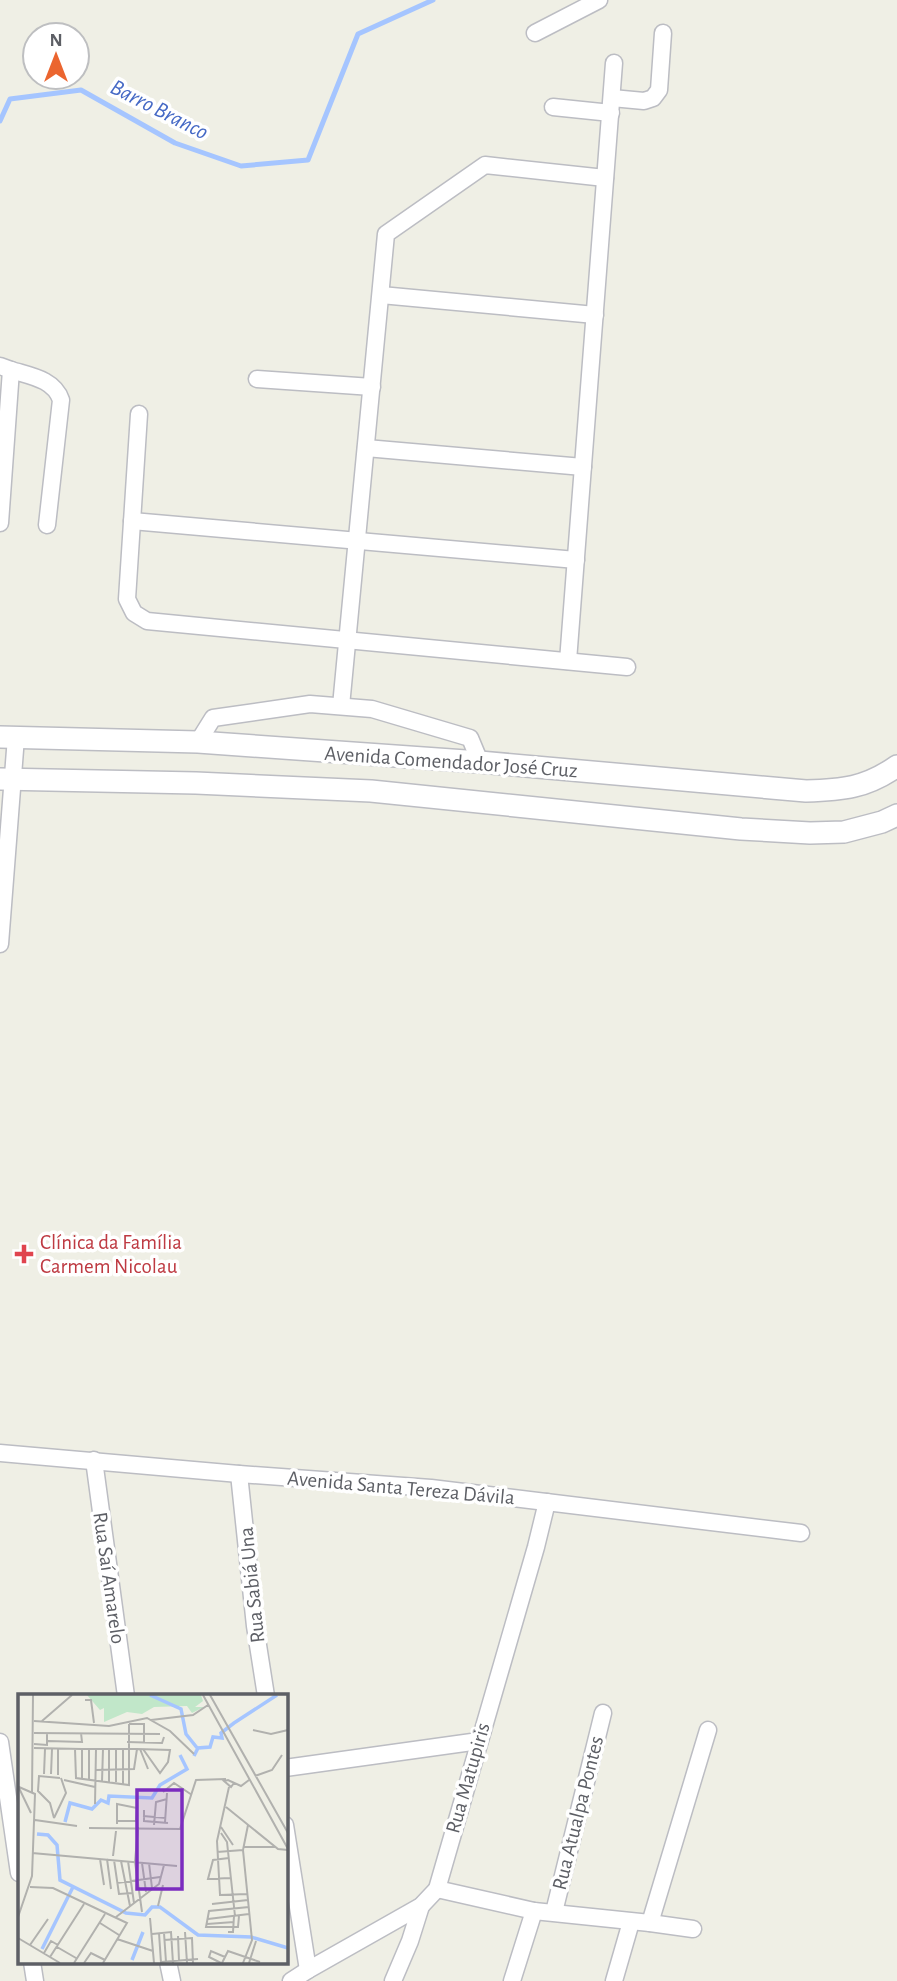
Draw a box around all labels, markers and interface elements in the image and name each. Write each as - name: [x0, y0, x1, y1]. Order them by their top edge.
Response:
- north arrow: [21, 21, 91, 91]
- text: N: [49, 31, 63, 50]
- water label: Barro Branco: [106, 76, 212, 144]
- street label: Avenida Comendador José Cruz: [324, 743, 578, 781]
- place label: Clínica da Família Carmem Nicolau: [40, 1232, 182, 1277]
- marker: Clínica da Família Carmem Nicolau: [14, 1244, 34, 1264]
- street label: Avenida Santa Tereza Dávila: [286, 1468, 516, 1508]
- street label: Rua Saí Amarelo: [89, 1511, 129, 1645]
- street label: Rua Sabiá Una: [235, 1526, 269, 1644]
- inset map: [18, 1694, 287, 1964]
- street label: Rua Matupiris: [442, 1720, 494, 1836]
- street label: Rua Atualpa Pontes: [549, 1734, 607, 1892]

